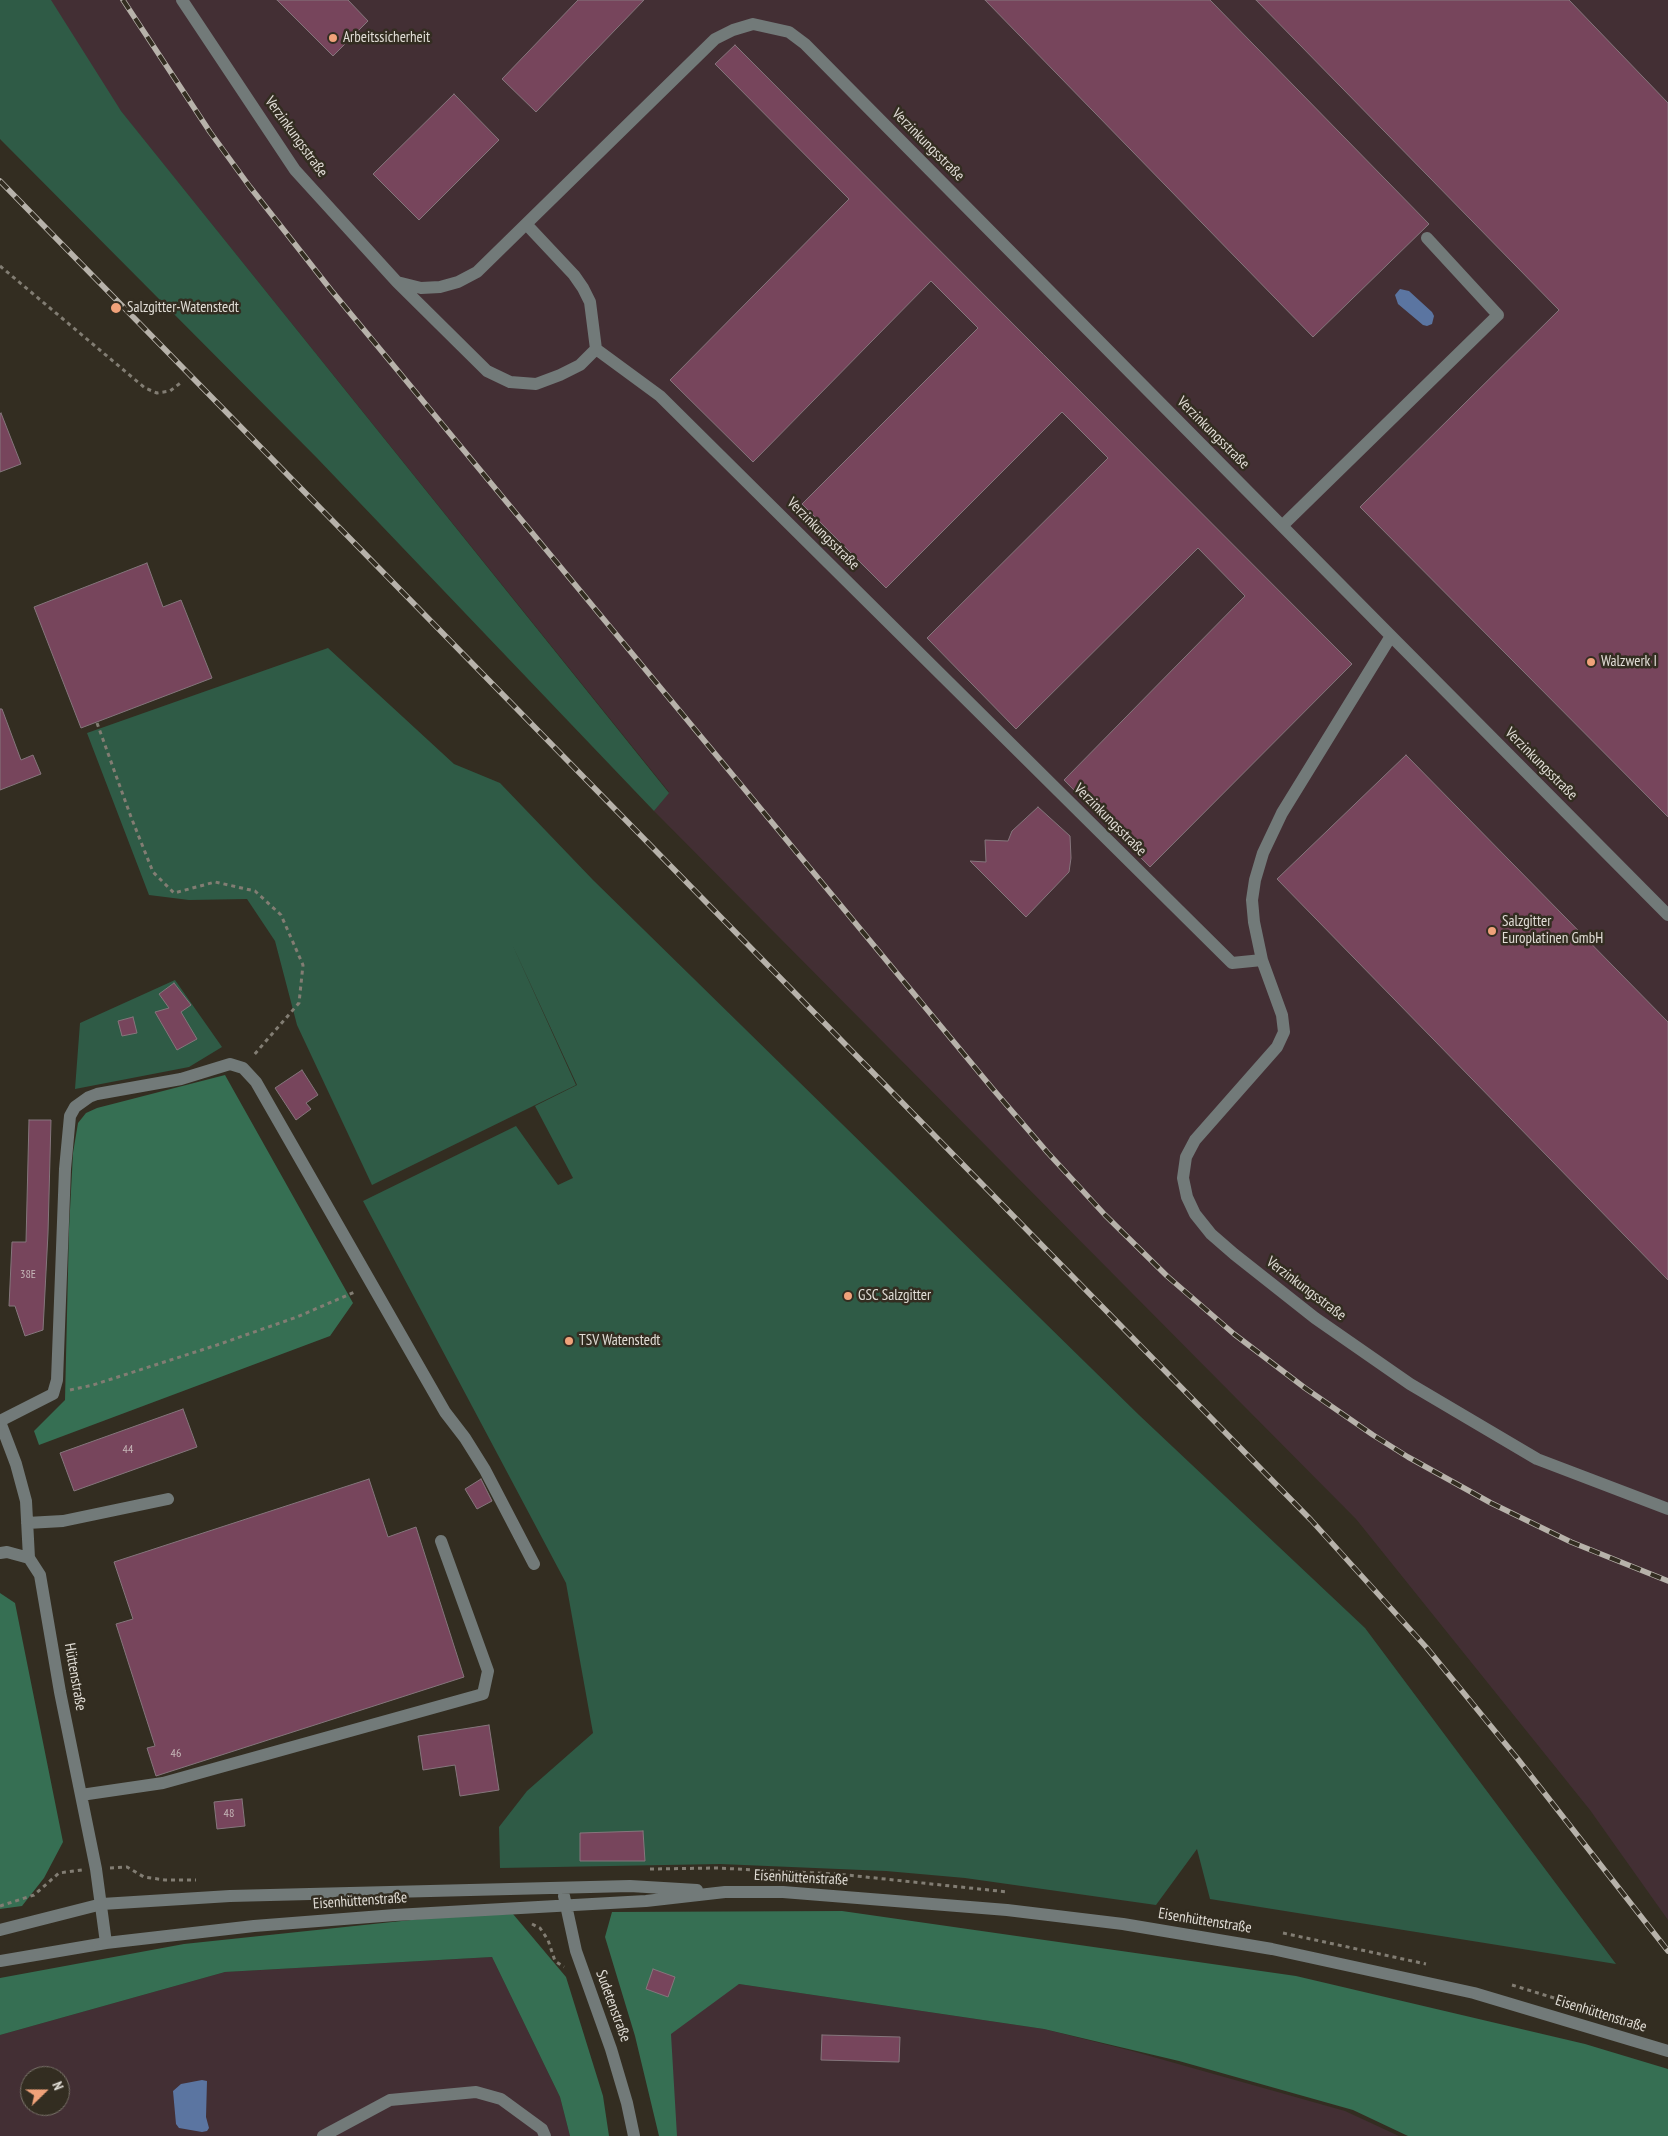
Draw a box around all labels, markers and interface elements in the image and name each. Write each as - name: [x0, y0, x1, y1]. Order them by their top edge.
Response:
- place label: Arbeitssicherheit: [343, 29, 430, 47]
- marker: Arbeitssicherheit: [327, 32, 339, 44]
- street label: Verzinkungsstraße: [261, 93, 331, 181]
- street label: Verzinkungsstraße: [888, 105, 968, 185]
- place label: Salzgitter-Watenstedt: [127, 299, 239, 317]
- marker: Salzgitter-Watenstedt: [109, 301, 123, 315]
- street label: Verzinkungsstraße: [1173, 393, 1253, 473]
- street label: Verzinkungsstraße: [783, 494, 863, 574]
- place label: Walzwerk I: [1601, 653, 1657, 671]
- marker: Walzwerk I: [1585, 656, 1597, 668]
- street label: Verzinkungsstraße: [1501, 724, 1581, 804]
- street label: Verzinkungsstraße: [1070, 780, 1150, 860]
- place label: Salzgitter Europlatinen GmbH: [1502, 913, 1603, 948]
- marker: Salzgitter Europlatinen GmbH: [1486, 925, 1498, 937]
- street label: Verzinkungsstraße: [1263, 1253, 1349, 1325]
- house number: 38E: [20, 1268, 36, 1282]
- place label: GSC Salzgitter: [858, 1287, 931, 1305]
- marker: GSC Salzgitter: [842, 1290, 854, 1302]
- place label: TSV Watenstedt: [579, 1332, 660, 1350]
- marker: TSV Watenstedt: [563, 1335, 575, 1347]
- house number: 44: [123, 1443, 133, 1457]
- street label: Hüttenstraße: [60, 1642, 90, 1712]
- house number: 46: [171, 1747, 181, 1761]
- house number: 48: [224, 1807, 234, 1821]
- street label: Eisenhüttenstraße: [753, 1867, 849, 1889]
- street label: Eisenhüttenstraße: [312, 1889, 408, 1913]
- street label: Eisenhüttenstraße: [1157, 1905, 1253, 1937]
- street label: Sudetenstraße: [592, 1968, 634, 2044]
- street label: Eisenhüttenstraße: [1553, 1992, 1649, 2036]
- north arrow: [20, 2066, 70, 2116]
- text: N: [48, 2079, 68, 2093]

